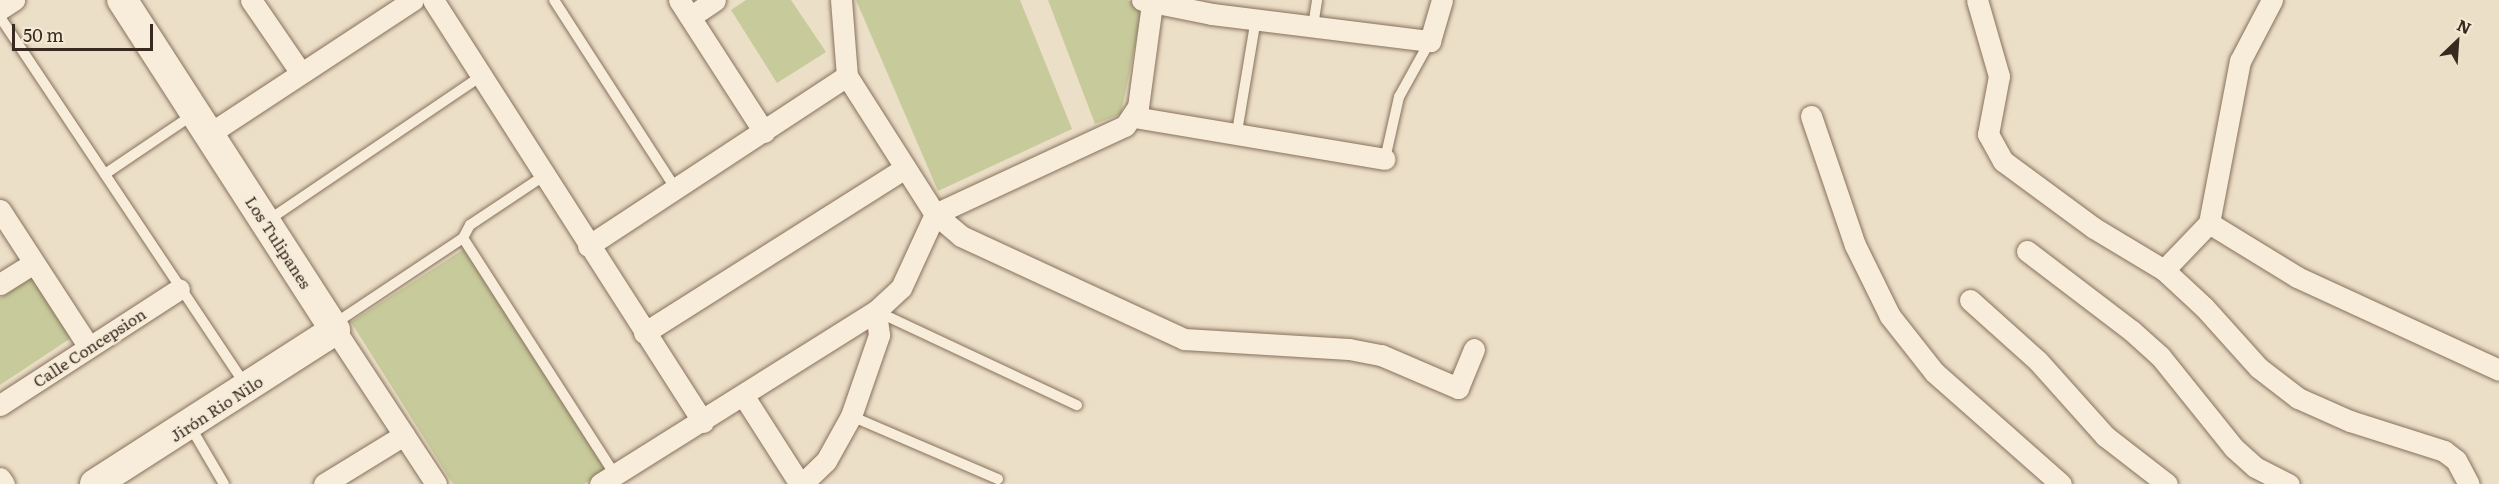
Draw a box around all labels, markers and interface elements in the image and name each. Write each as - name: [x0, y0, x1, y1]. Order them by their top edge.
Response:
- scale bar: [15, 12, 156, 50]
- north arrow: [2427, 12, 2487, 72]
- text: N: [2453, 12, 2476, 39]
- text: 50 m: [23, 21, 64, 48]
- street label: Los Tulipanes: [242, 192, 316, 292]
- street label: Calle Concepsion: [29, 303, 149, 391]
- street label: Jirón Rio Nilo: [166, 371, 266, 445]

